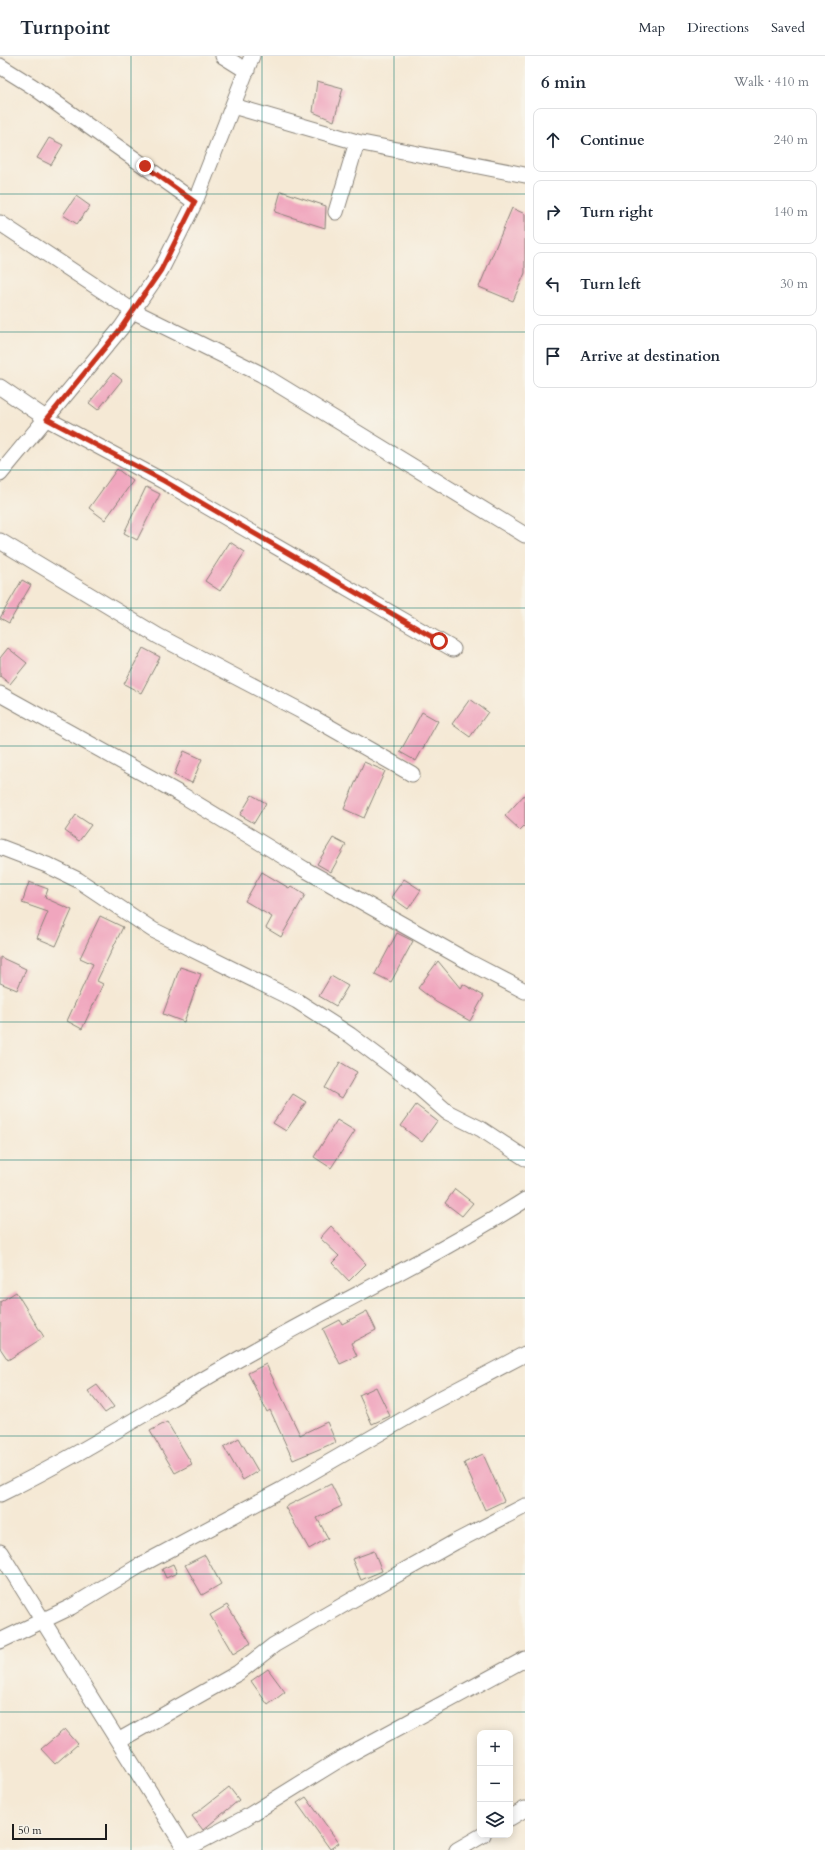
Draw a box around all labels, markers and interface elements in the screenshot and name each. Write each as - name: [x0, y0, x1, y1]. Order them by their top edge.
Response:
- text: Turnpoint: [20, 15, 110, 41]
- text: Map: [639, 18, 665, 37]
- text: Directions: [687, 18, 749, 37]
- text: Saved: [771, 18, 805, 37]
- text: 6 min: [541, 71, 586, 94]
- text: Walk · 410 m: [734, 73, 809, 91]
- icon: ahead: [542, 129, 564, 151]
- text: Continue: [580, 130, 645, 150]
- text: 240 m: [774, 131, 808, 149]
- route end: [136, 157, 154, 175]
- icon: right: [542, 201, 564, 223]
- text: Turn right: [580, 202, 653, 222]
- text: 140 m: [774, 203, 808, 221]
- icon: left: [542, 273, 564, 295]
- text: Turn left: [580, 274, 641, 294]
- text: 30 m: [780, 275, 808, 293]
- icon: arrive: [542, 345, 564, 367]
- text: Arrive at destination: [580, 346, 720, 366]
- route start: [430, 632, 448, 650]
- map controls: [477, 1730, 513, 1838]
- button: +: [477, 1730, 513, 1766]
- button: −: [477, 1766, 513, 1802]
- button: layers: [477, 1802, 513, 1838]
- scale bar: [12, 1822, 107, 1841]
- text: 50 m: [18, 1823, 42, 1838]

